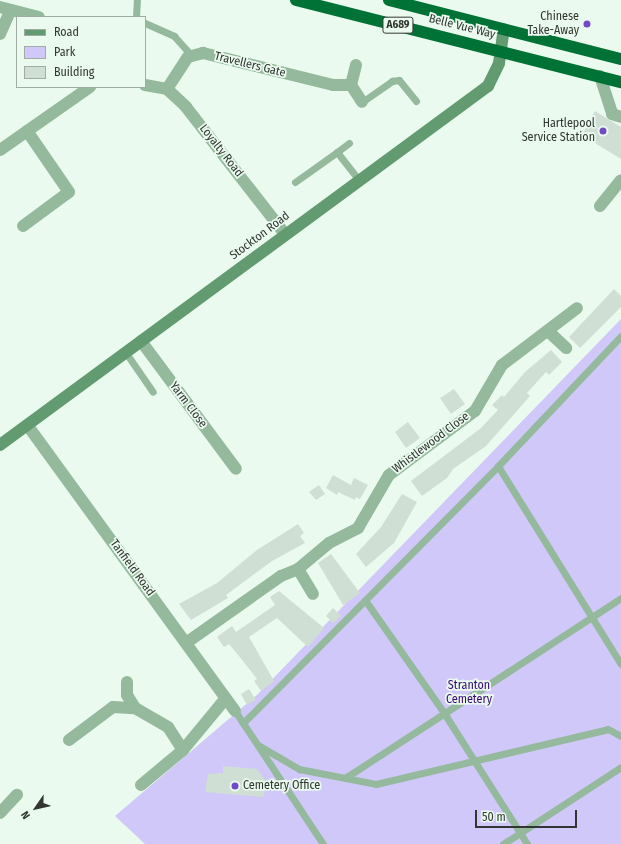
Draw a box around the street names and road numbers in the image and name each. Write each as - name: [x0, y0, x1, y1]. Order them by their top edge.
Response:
- street label: Belle Vue Way: [427, 12, 497, 42]
- road number: A689: [382, 16, 414, 34]
- street label: Travellers Gate: [213, 49, 287, 81]
- street label: Loyalty Road: [196, 122, 246, 180]
- street label: Stockton Road: [227, 209, 293, 263]
- street label: Yarm Close: [166, 379, 210, 431]
- street label: Whistlewood Close: [390, 409, 472, 477]
- street label: Tanfield Road: [107, 537, 157, 599]

